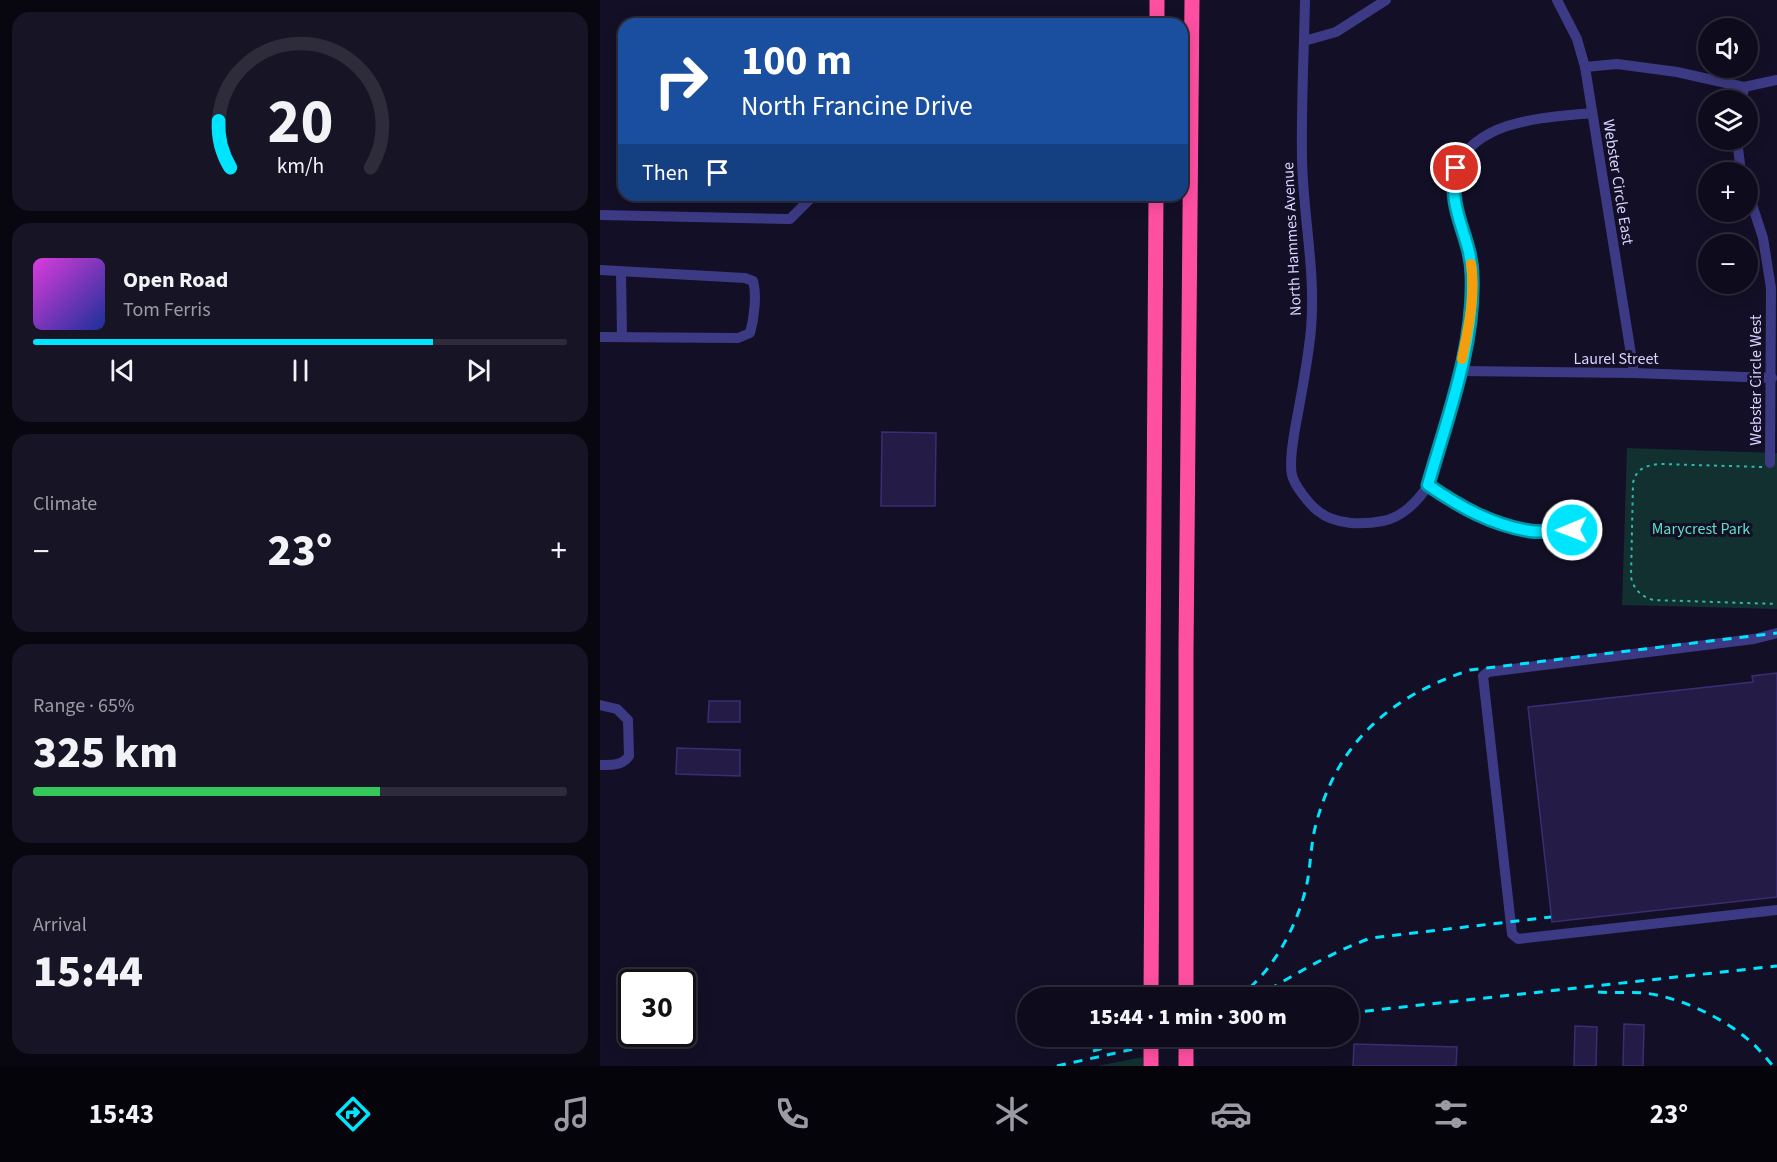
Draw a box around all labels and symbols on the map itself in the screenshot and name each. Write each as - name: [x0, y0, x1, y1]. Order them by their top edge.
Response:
- street label: Webster Circle East: [1597, 118, 1639, 247]
- pin: [1430, 142, 1481, 193]
- street label: North Hammes Avenue: [1277, 161, 1307, 317]
- street label: Webster Circle West: [1745, 314, 1767, 445]
- street label: Laurel Street: [1573, 348, 1659, 370]
- position arrow: [1540, 498, 1604, 562]
- park label: Marycrest Park: [1652, 518, 1750, 540]
- speed limit sign: 30: [618, 969, 696, 1047]

